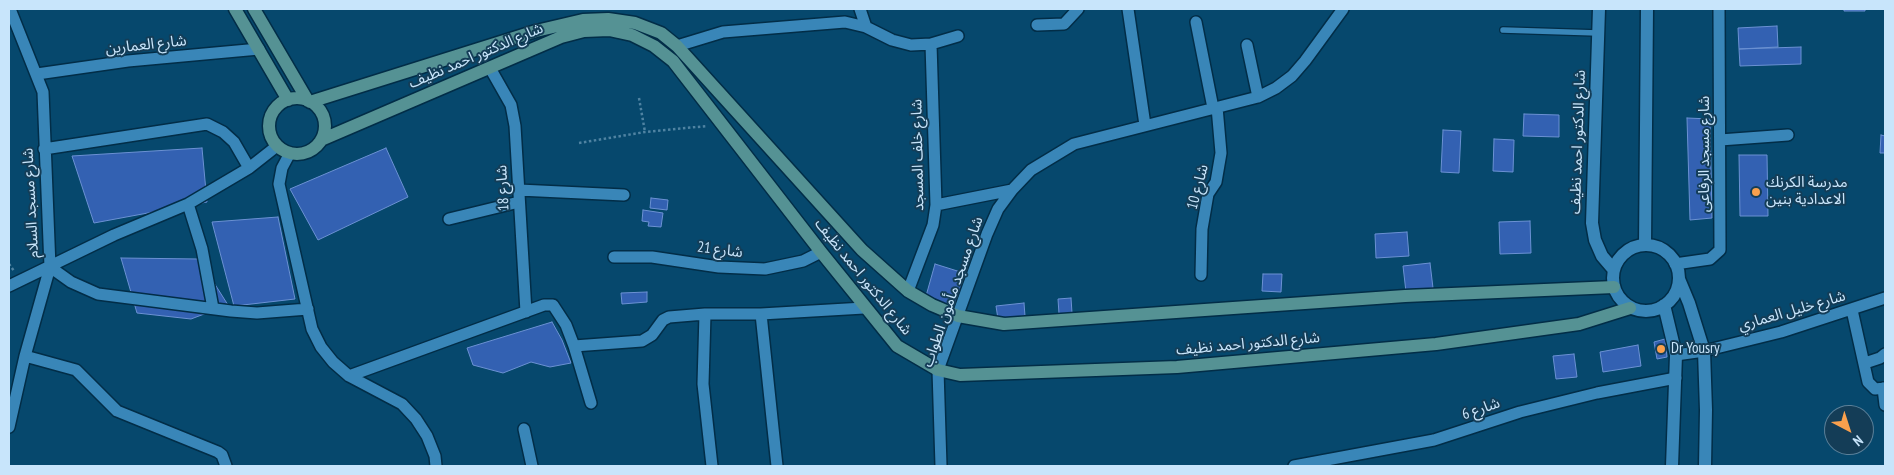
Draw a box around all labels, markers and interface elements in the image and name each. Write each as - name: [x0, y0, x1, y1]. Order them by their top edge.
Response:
- street label: شارع الدكتور احمد نظيف: [406, 20, 546, 92]
- street label: شارع العمارين: [105, 32, 187, 58]
- street label: شارع الدكتور احمد نظيف: [1566, 70, 1590, 214]
- street label: شارع مسجد الرفاعى: [1696, 96, 1714, 212]
- street label: شارع خلف المسجد: [908, 99, 928, 211]
- street label: شارع مسجد السلام: [19, 147, 43, 259]
- street label: شارع 10: [1183, 162, 1213, 212]
- street label: شارع 18: [493, 165, 513, 211]
- place label: مدرسة الكرنك الاعدادية بنين: [1766, 174, 1848, 209]
- marker: مدرسة الكرنك الاعدادية بنين: [1750, 186, 1762, 198]
- street label: شارع مسجد مأمون الطواب: [919, 214, 987, 370]
- street label: شارع الدكتور احمد نظيف: [811, 215, 915, 339]
- street label: شارع 21: [696, 238, 744, 262]
- street label: شارع خليل العماري: [1736, 287, 1848, 335]
- street label: شارع الدكتور احمد نظيف: [1175, 329, 1321, 359]
- place label: Dr Yousry: [1671, 340, 1720, 358]
- marker: Dr Yousry: [1655, 343, 1667, 355]
- street label: شارع 6: [1460, 394, 1502, 424]
- north arrow: [1824, 405, 1874, 455]
- text: N: [1849, 431, 1867, 450]

